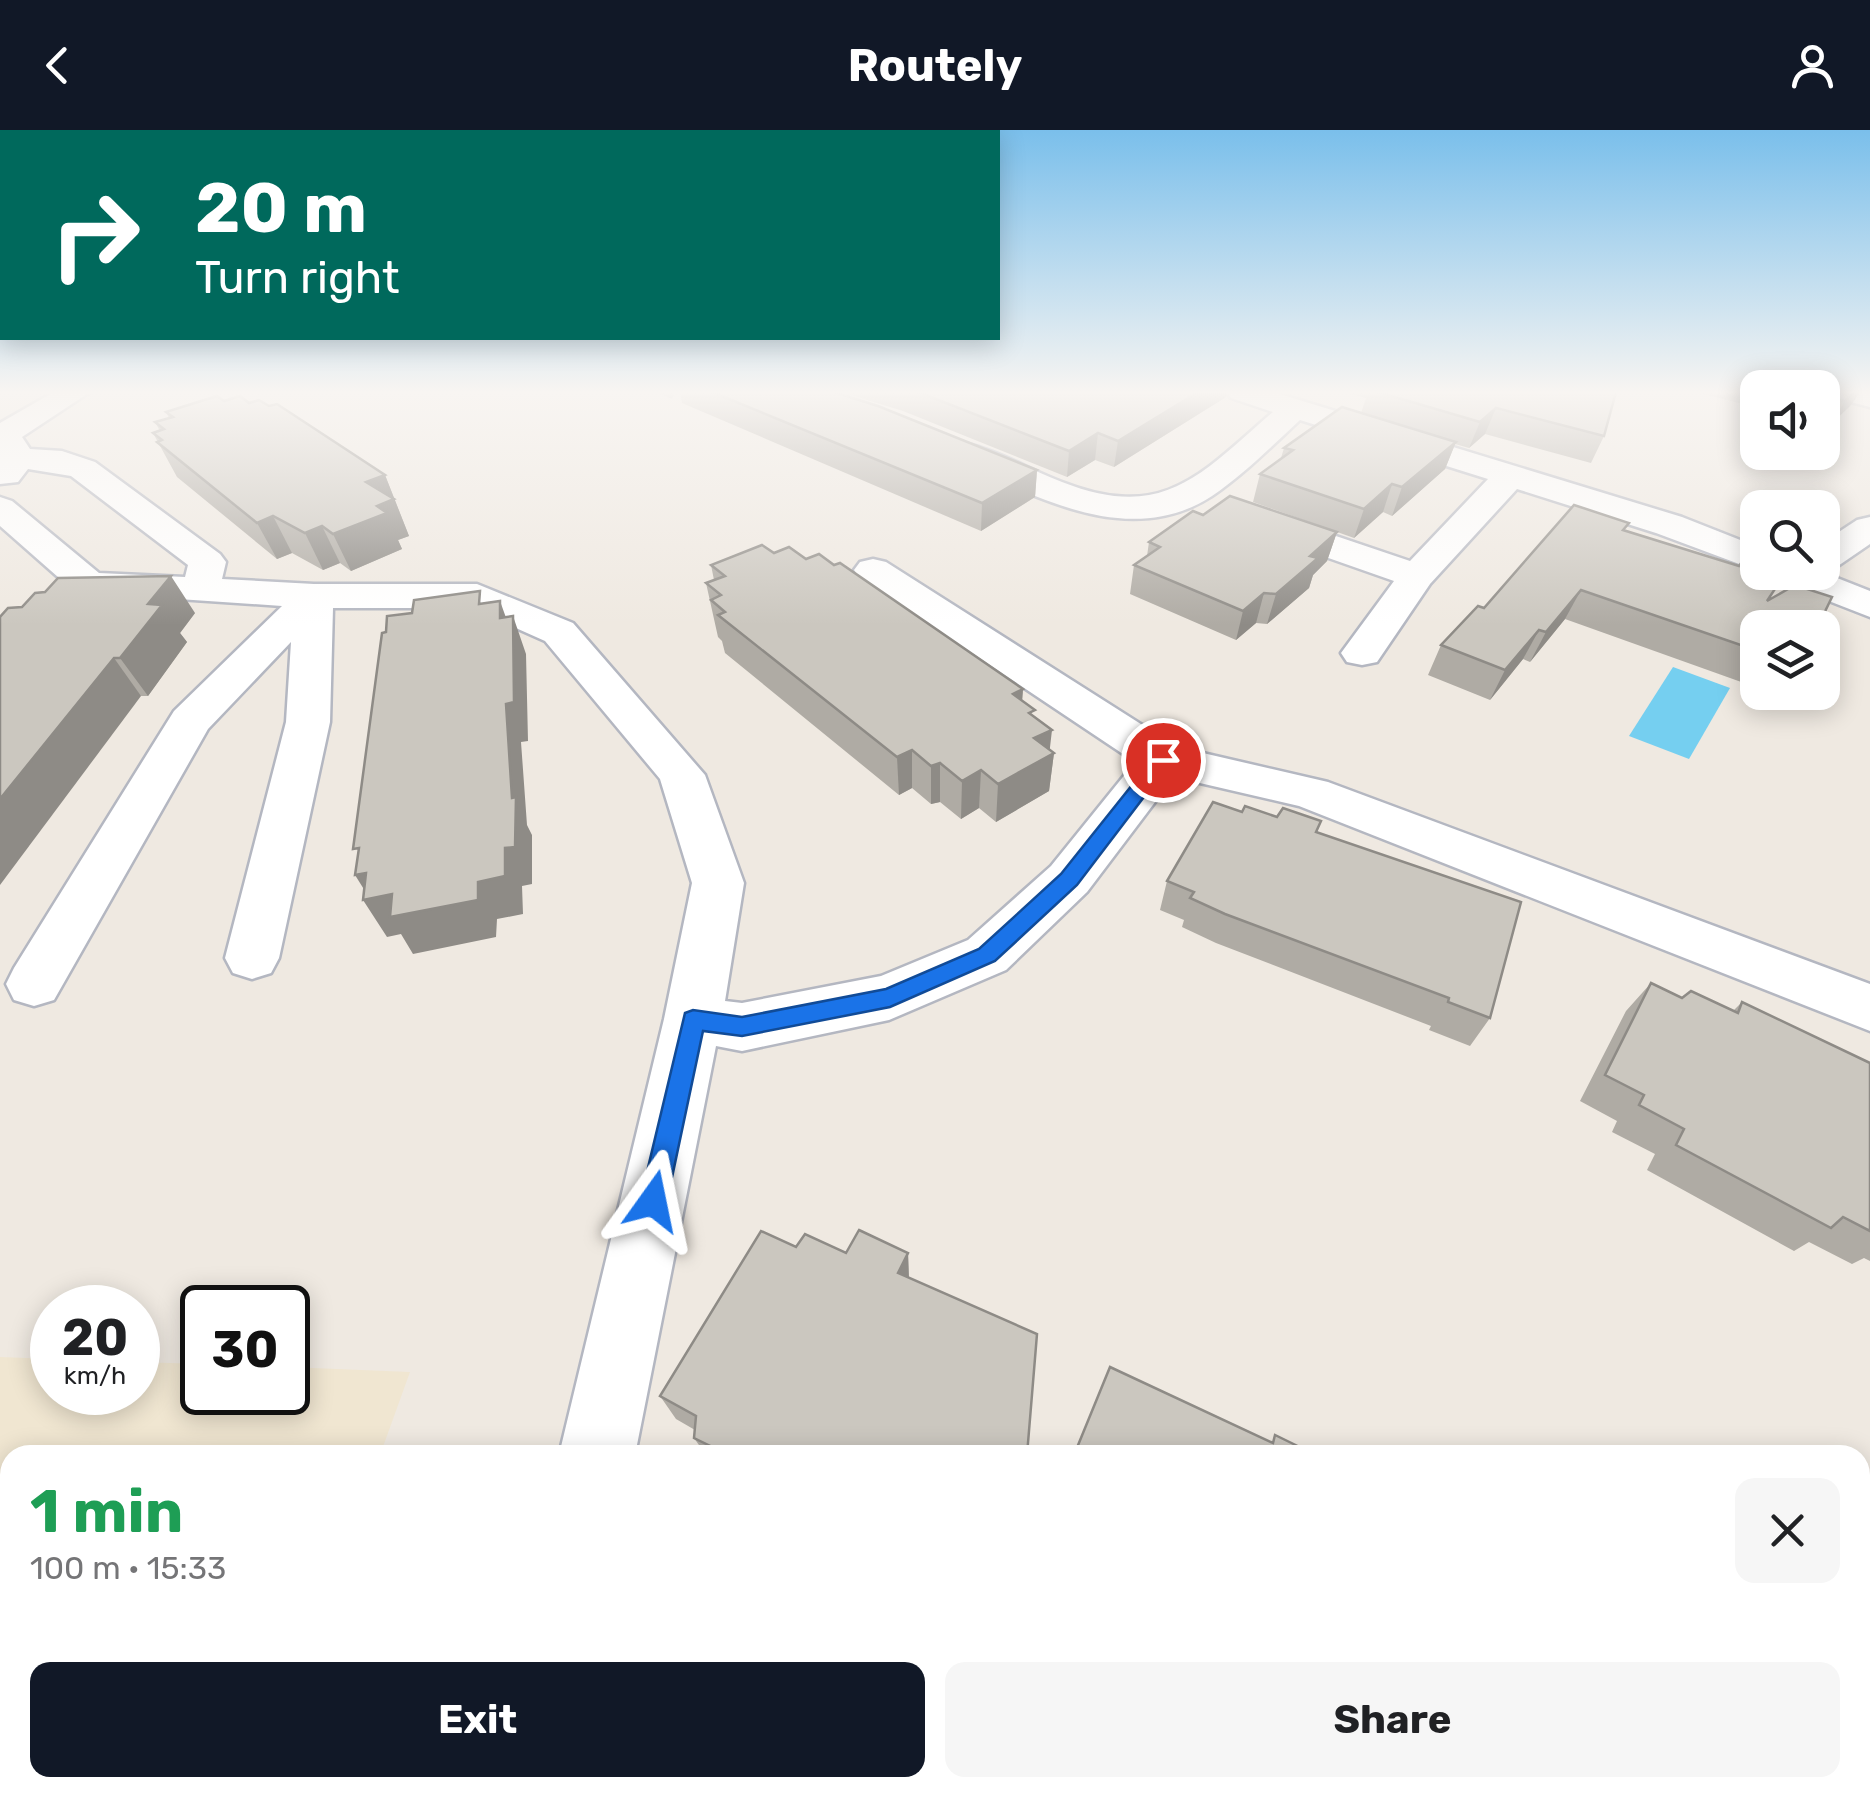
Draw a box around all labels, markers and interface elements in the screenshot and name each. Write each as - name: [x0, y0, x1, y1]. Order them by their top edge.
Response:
- icon: back: [30, 38, 85, 93]
- icon: person: [1785, 38, 1840, 93]
- text: Routely: [848, 39, 1022, 92]
- text: 20 m: [195, 167, 367, 250]
- icon: right: [30, 170, 160, 300]
- text: Turn right: [195, 251, 399, 304]
- map controls: [1740, 370, 1840, 710]
- button: sound: [1740, 370, 1840, 470]
- button: search: [1740, 490, 1840, 590]
- button: layers: [1740, 610, 1840, 710]
- pin: [1121, 718, 1206, 803]
- icon: arrive: [1136, 733, 1191, 788]
- position arrow: [601, 1149, 705, 1253]
- speed limit sign: 30: [180, 1285, 310, 1415]
- text: 20: [62, 1308, 128, 1368]
- text: km/h: [64, 1361, 126, 1390]
- text: 1 min: [30, 1476, 183, 1547]
- button: close: [1735, 1478, 1840, 1583]
- text: 100 m · 15:33: [30, 1549, 226, 1587]
- button: Exit: [30, 1662, 925, 1777]
- button: Share: [945, 1662, 1840, 1777]

